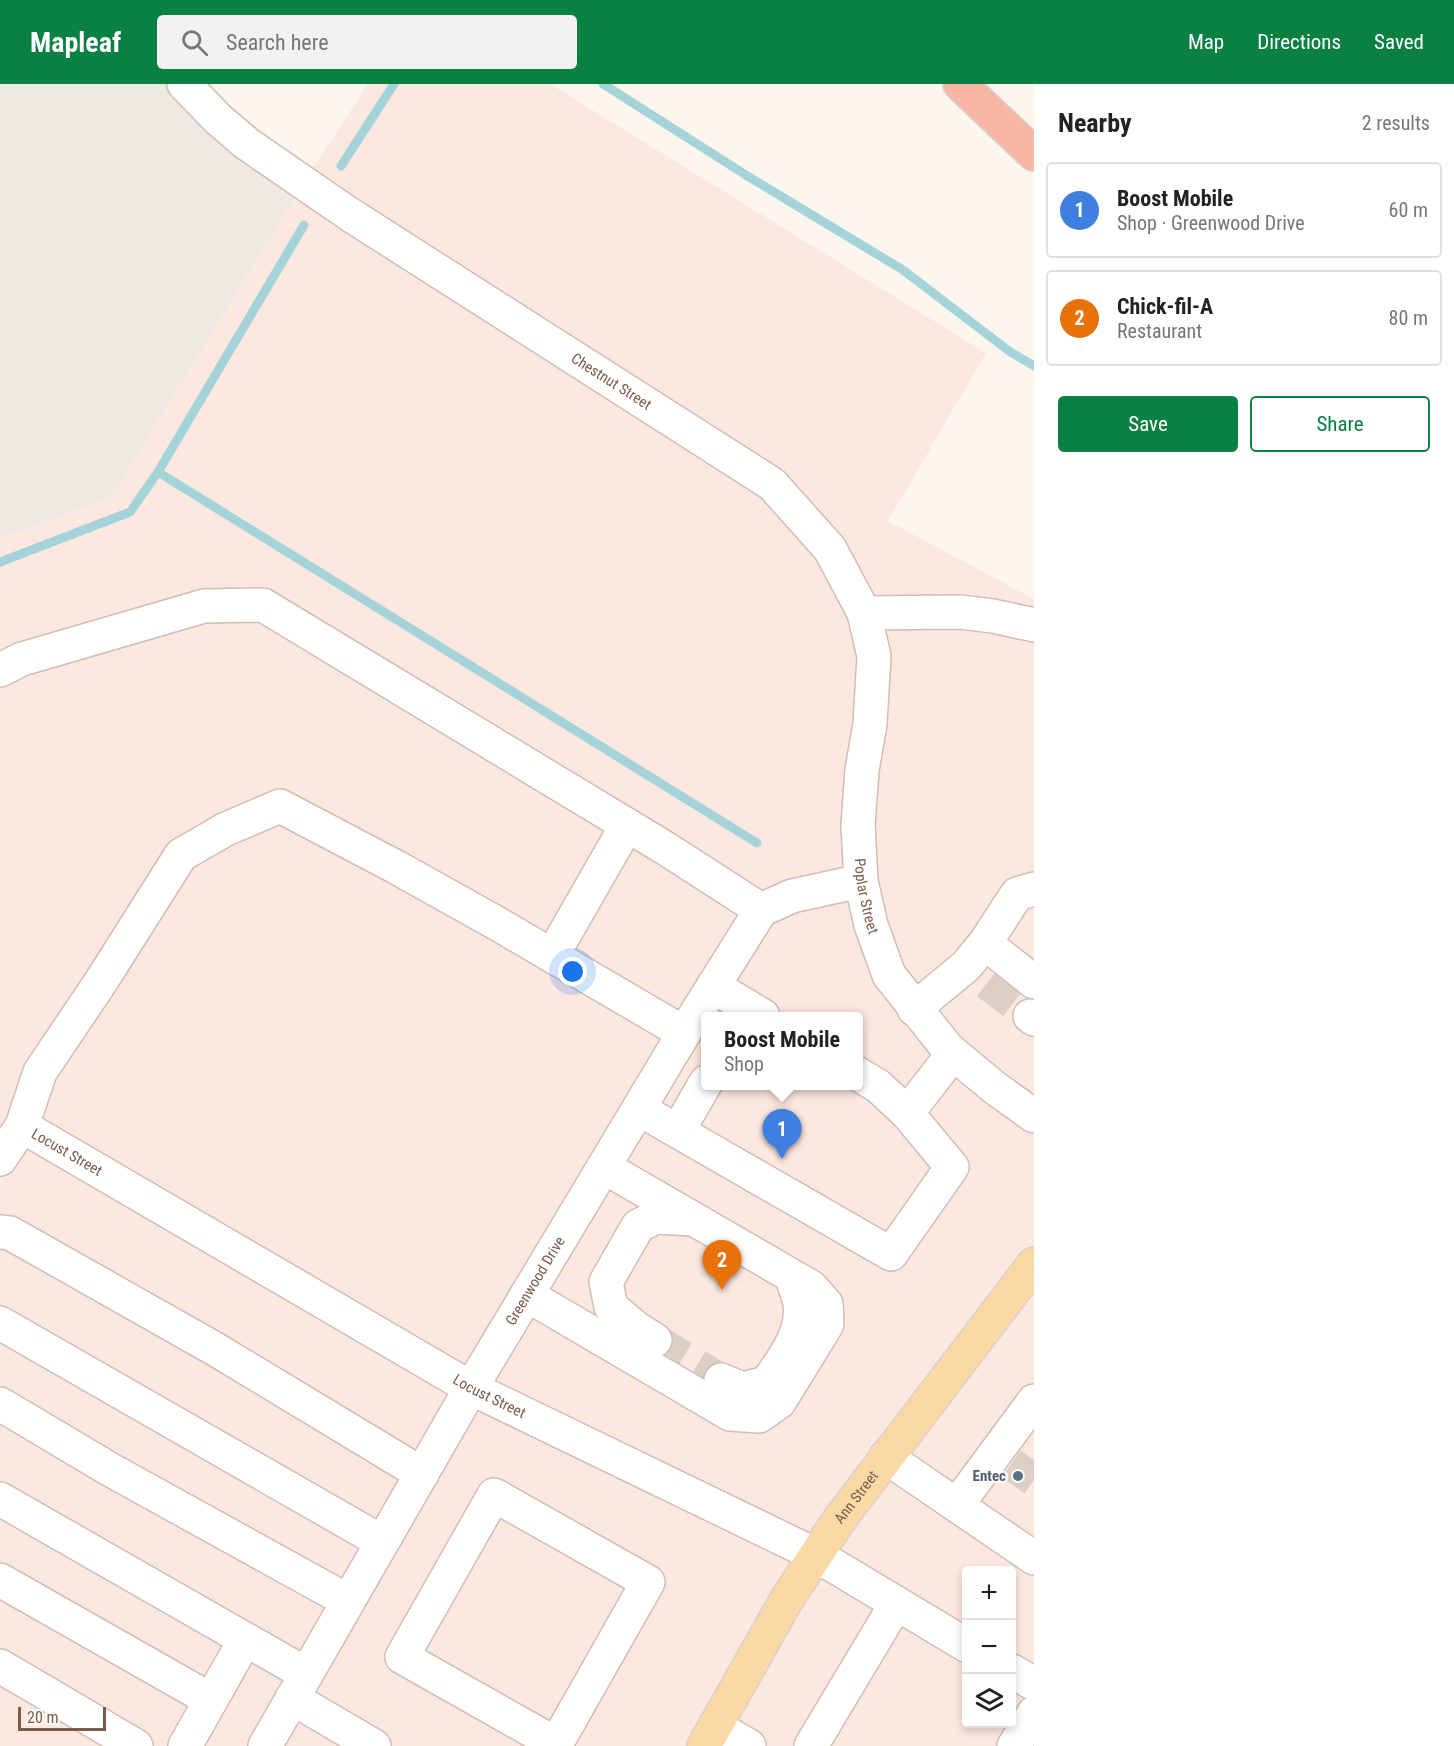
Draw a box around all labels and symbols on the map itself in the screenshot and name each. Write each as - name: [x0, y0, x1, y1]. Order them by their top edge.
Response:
- street label: Chestnut Street: [568, 349, 655, 414]
- street label: Poplar Street: [851, 858, 883, 937]
- your location: [558, 957, 587, 986]
- pin: 1: [762, 1110, 802, 1159]
- street label: Locust Street: [28, 1125, 105, 1180]
- street label: Greenwood Drive: [502, 1233, 569, 1328]
- pin: 2: [702, 1240, 742, 1290]
- street label: Locust Street: [450, 1371, 529, 1422]
- street label: Ann Street: [830, 1467, 882, 1527]
- place label: Entec: [973, 1467, 1006, 1485]
- marker: Entec: [1011, 1469, 1025, 1483]
- scale bar: [18, 1704, 106, 1732]

